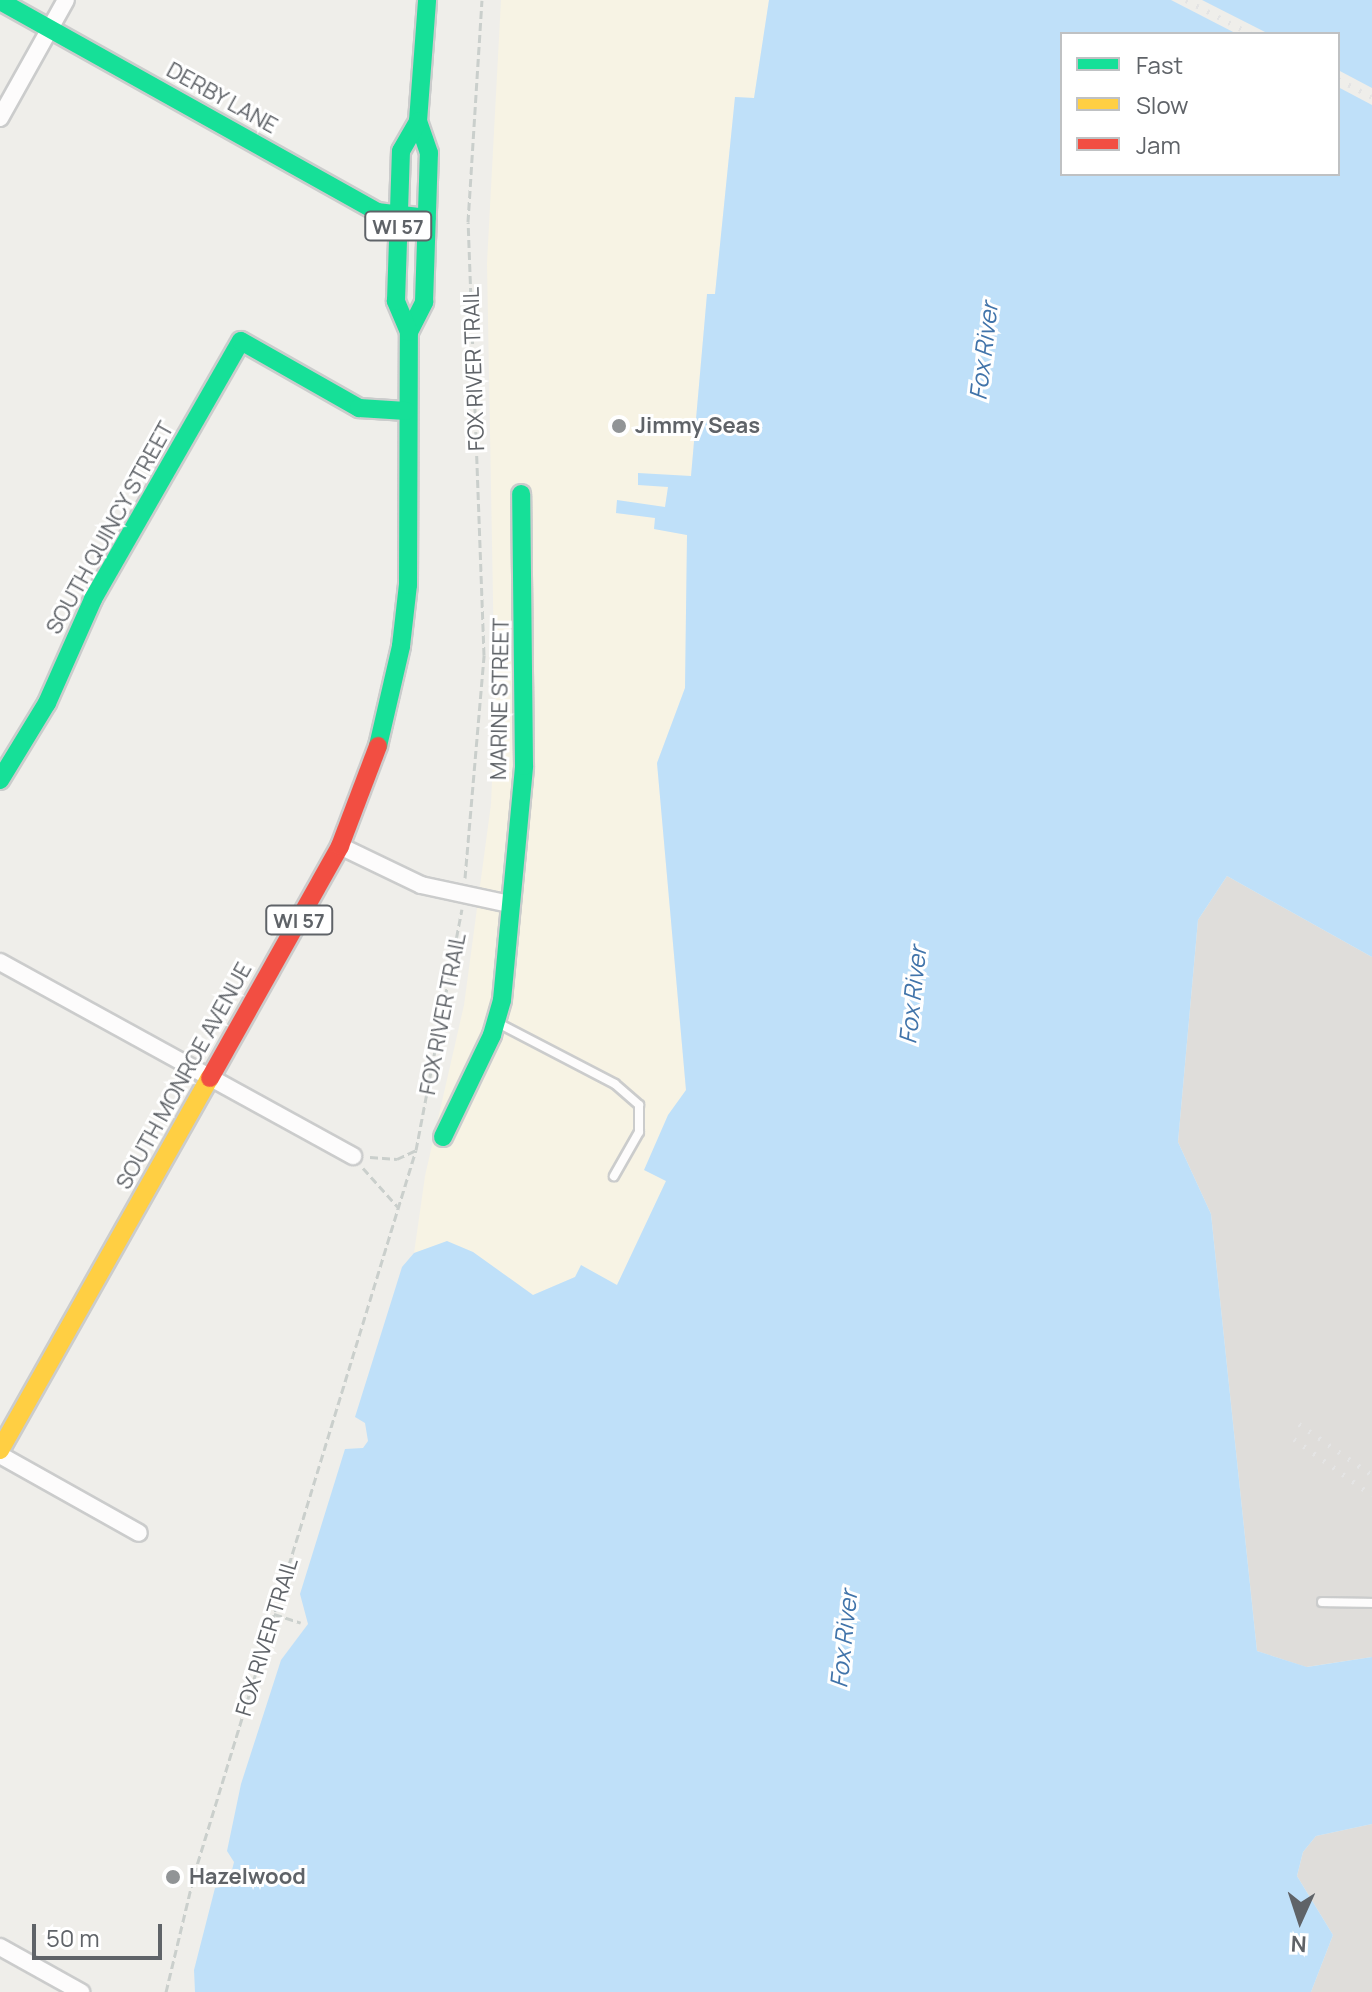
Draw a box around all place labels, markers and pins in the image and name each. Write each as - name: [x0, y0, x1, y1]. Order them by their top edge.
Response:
- place label: Jimmy Seas: [635, 413, 760, 439]
- marker: Jimmy Seas: [610, 417, 628, 435]
- place label: Hazelwood: [189, 1864, 306, 1890]
- marker: Hazelwood: [164, 1868, 182, 1886]

